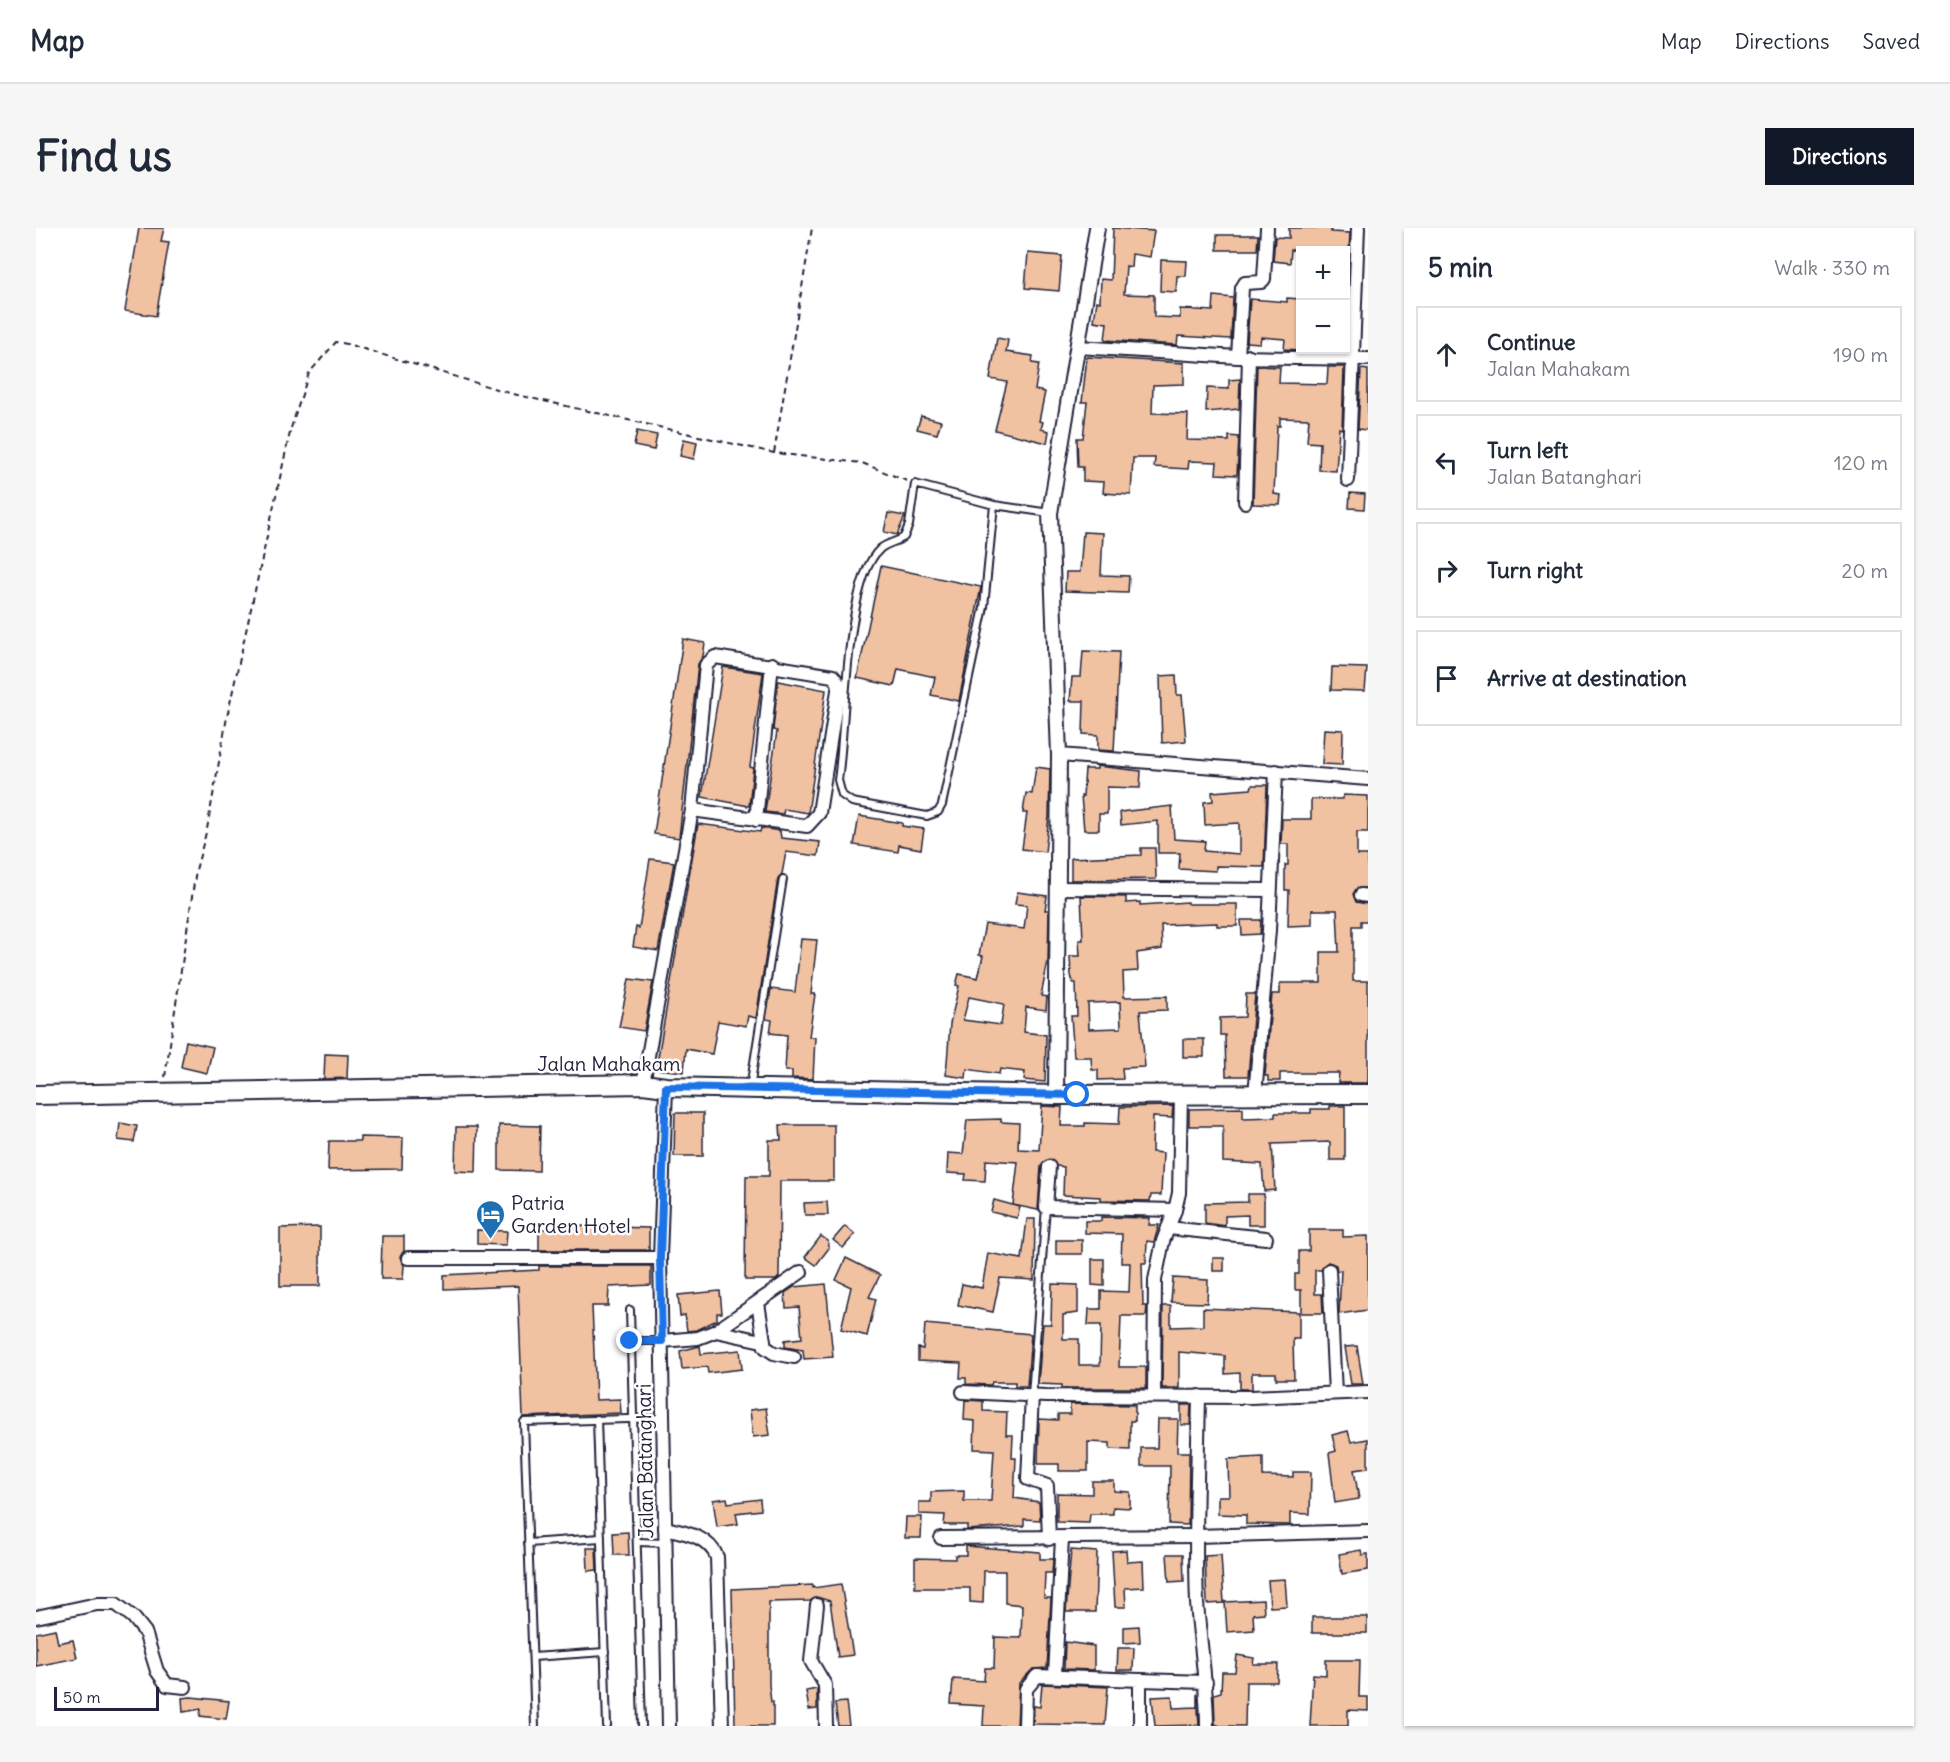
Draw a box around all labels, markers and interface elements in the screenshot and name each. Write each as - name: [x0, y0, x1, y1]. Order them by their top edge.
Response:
- text: Map: [30, 23, 84, 59]
- text: Map: [1661, 28, 1702, 55]
- text: Directions: [1735, 28, 1829, 55]
- text: Saved: [1862, 28, 1920, 55]
- button: Directions: [1765, 128, 1914, 185]
- text: Find us: [36, 130, 172, 182]
- map controls: [1296, 246, 1350, 354]
- button: +: [1296, 246, 1350, 300]
- text: 5 min: [1428, 251, 1493, 284]
- text: Walk · 330 m: [1774, 255, 1890, 280]
- button: −: [1296, 300, 1350, 354]
- text: Continue: [1487, 328, 1576, 356]
- icon: ahead: [1430, 338, 1463, 371]
- text: 190 m: [1833, 342, 1888, 367]
- text: Jalan Mahakam: [1487, 356, 1630, 381]
- text: Turn left: [1487, 436, 1568, 464]
- icon: left: [1430, 446, 1463, 479]
- text: 120 m: [1834, 450, 1888, 475]
- text: Jalan Batanghari: [1487, 464, 1642, 489]
- icon: right: [1430, 554, 1463, 587]
- text: Turn right: [1487, 556, 1583, 584]
- text: 20 m: [1842, 558, 1888, 583]
- icon: arrive: [1430, 662, 1463, 695]
- text: Arrive at destination: [1487, 664, 1687, 692]
- street label: Jalan Mahakam: [537, 1051, 681, 1076]
- route start: [1063, 1081, 1089, 1107]
- place label: Patria Garden Hotel: [511, 1190, 631, 1238]
- hotel icon: Patria Garden Hotel: [474, 1198, 506, 1240]
- route end: [616, 1327, 642, 1353]
- street label: Jalan Batanghari: [631, 1383, 658, 1539]
- scale bar: [54, 1684, 159, 1712]
- text: 50 m: [63, 1687, 101, 1707]

